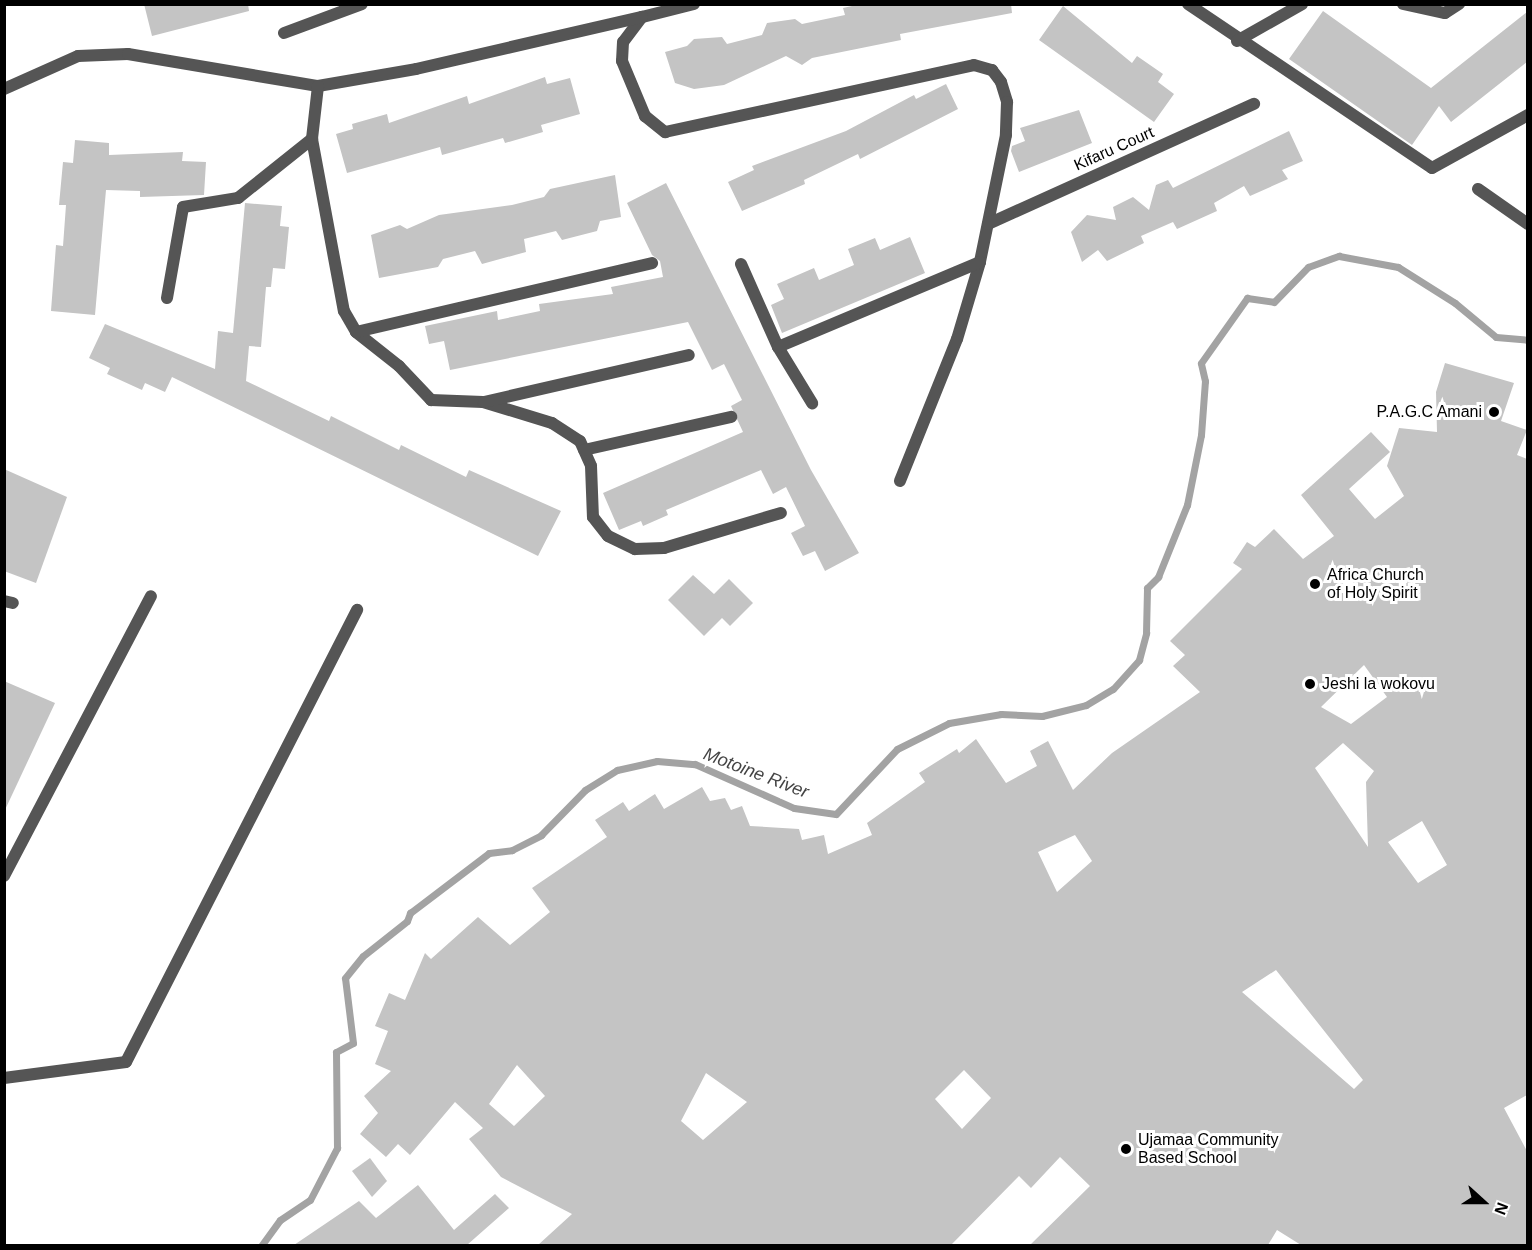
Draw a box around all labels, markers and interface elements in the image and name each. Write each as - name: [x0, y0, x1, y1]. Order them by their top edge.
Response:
- street label: Kifaru Court: [1071, 123, 1157, 175]
- place label: P.A.G.C Amani: [1376, 402, 1482, 422]
- marker: P.A.G.C Amani: [1487, 405, 1501, 419]
- place label: Africa Church of Holy Spirit: [1327, 565, 1424, 603]
- marker: Africa Church of Holy Spirit: [1308, 577, 1322, 591]
- place label: Jeshi la wokovu: [1322, 674, 1435, 694]
- marker: Jeshi la wokovu: [1303, 677, 1317, 691]
- water label: Motoine River: [700, 743, 812, 803]
- place label: Ujamaa Community Based School: [1138, 1130, 1278, 1168]
- marker: Ujamaa Community Based School: [1119, 1142, 1133, 1156]
- north arrow: [1454, 1172, 1514, 1232]
- text: N: [1491, 1200, 1511, 1217]

